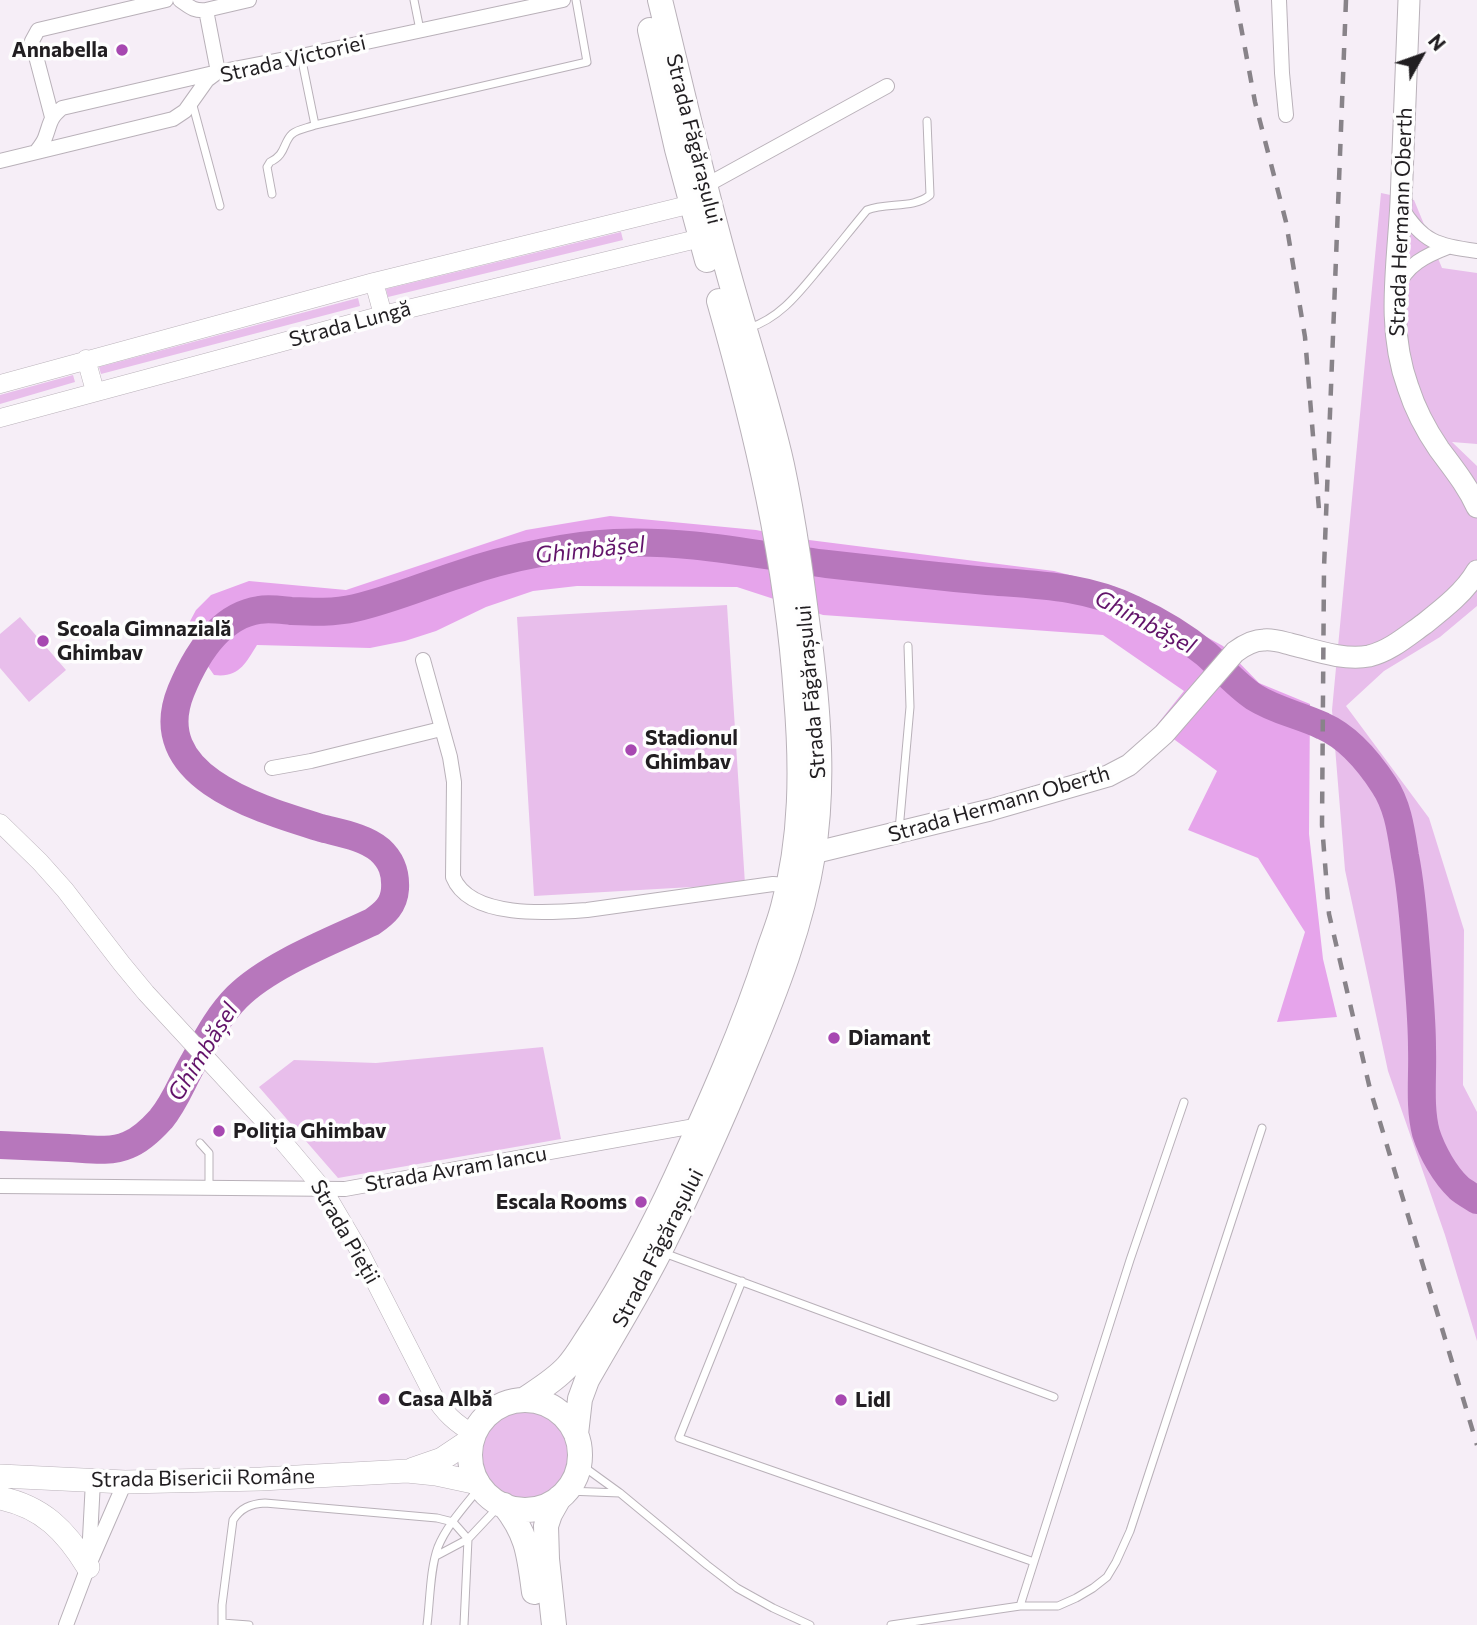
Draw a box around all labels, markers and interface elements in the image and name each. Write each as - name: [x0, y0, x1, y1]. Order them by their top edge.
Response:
- north arrow: [1386, 21, 1456, 91]
- text: N: [1424, 29, 1451, 55]
- street label: Strada Victoriei: [218, 30, 368, 88]
- place label: Annabella: [12, 37, 108, 63]
- marker: Annabella: [114, 42, 130, 58]
- street label: Strada Făgărașului: [661, 51, 727, 227]
- street label: Strada Hermann Oberth: [1384, 107, 1418, 337]
- street label: Strada Lungă: [286, 296, 414, 352]
- water label: Ghimbășel: [534, 531, 646, 569]
- water label: Ghimbășel: [1090, 584, 1200, 660]
- street label: Strada Făgărașului: [791, 604, 831, 780]
- place label: Scoala Gimnazială Ghimbav: [57, 616, 231, 666]
- marker: Scoala Gimnazială Ghimbav: [35, 633, 51, 649]
- place label: Stadionul Ghimbav: [645, 725, 738, 775]
- marker: Stadionul Ghimbav: [623, 742, 639, 758]
- street label: Strada Hermann Oberth: [885, 760, 1113, 848]
- water label: Ghimbășel: [162, 998, 244, 1106]
- place label: Diamant: [848, 1025, 931, 1051]
- marker: Diamant: [826, 1030, 842, 1046]
- place label: Poliția Ghimbav: [233, 1118, 387, 1144]
- marker: Poliția Ghimbav: [211, 1123, 227, 1139]
- street label: Strada Avram Iancu: [363, 1141, 549, 1197]
- street label: Strada Făgărașului: [607, 1165, 709, 1331]
- street label: Strada Pieții: [305, 1176, 385, 1288]
- place label: Escala Rooms: [496, 1189, 627, 1215]
- marker: Escala Rooms: [633, 1194, 649, 1210]
- place label: Casa Albă: [398, 1386, 492, 1412]
- place label: Lidl: [855, 1387, 891, 1413]
- marker: Casa Albă: [376, 1391, 392, 1407]
- marker: Lidl: [833, 1392, 849, 1408]
- street label: Strada Bisericii Române: [91, 1463, 315, 1493]

